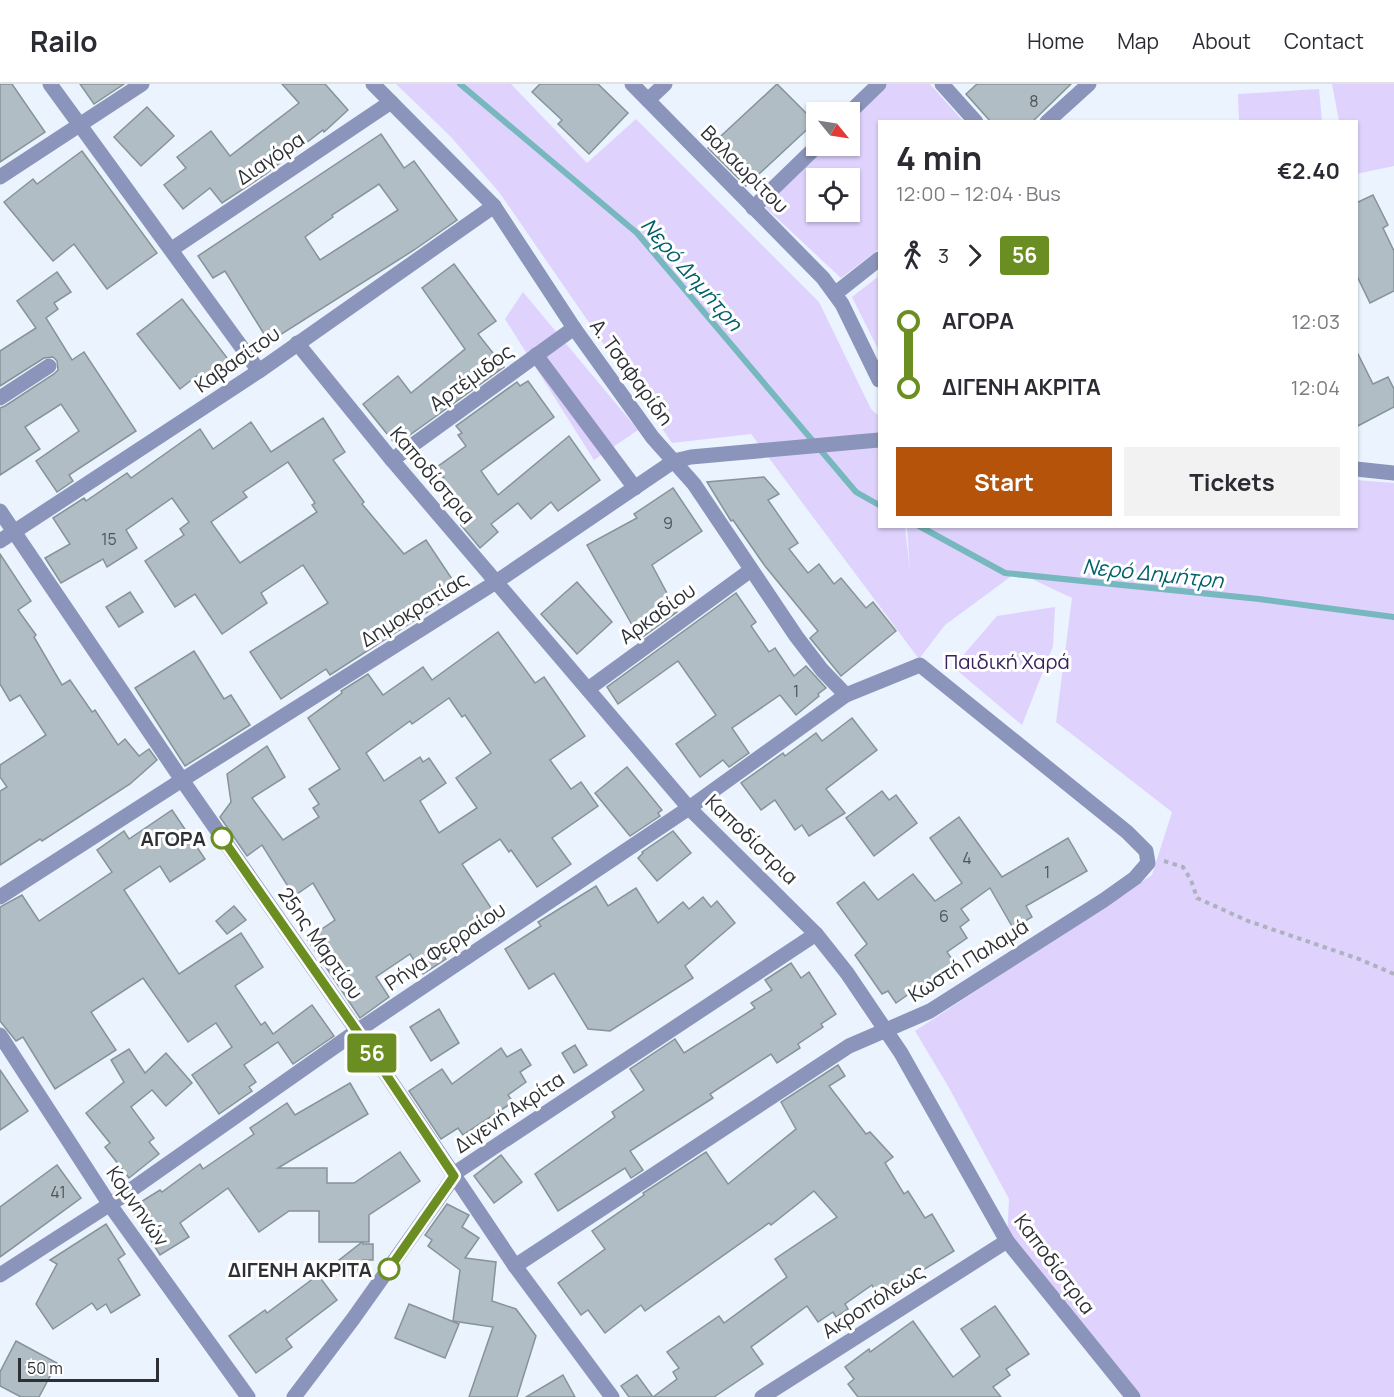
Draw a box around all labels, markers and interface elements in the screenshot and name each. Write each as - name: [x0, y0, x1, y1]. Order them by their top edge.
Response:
- text: Railo: [30, 22, 98, 60]
- text: Home: [1027, 27, 1084, 55]
- text: Map: [1117, 27, 1159, 55]
- text: About: [1192, 27, 1251, 55]
- text: Contact: [1284, 27, 1364, 55]
- house number: 8: [1029, 90, 1039, 112]
- north arrow: [806, 102, 860, 156]
- map controls: [806, 102, 860, 222]
- street label: Βαλαωρίτου: [695, 119, 795, 219]
- street label: Διαγόρα: [230, 125, 310, 191]
- text: 4 min: [896, 135, 982, 180]
- text: €2.40: [1277, 156, 1340, 186]
- button: locate: [806, 168, 860, 222]
- text: 12:00 – 12:04 · Bus: [896, 180, 1061, 207]
- water label: Νερό Δημήτρη: [635, 212, 750, 338]
- icon: walk: [896, 239, 929, 272]
- icon: forward: [958, 239, 991, 272]
- text: 56: [1012, 241, 1037, 269]
- text: 3: [938, 242, 949, 269]
- text: ΑΓΟΡΑ: [942, 306, 1014, 336]
- text: 12:03: [1292, 308, 1340, 335]
- street label: Α. Τσαφαρίδη: [584, 313, 680, 431]
- street label: Καβασίτου: [189, 320, 285, 398]
- street label: Αρτέμιδος: [423, 337, 519, 417]
- text: ΔΙΓΕΝΗ ΑΚΡΙΤΑ: [942, 372, 1101, 402]
- text: 12:04: [1291, 374, 1340, 401]
- street label: Καποδίστρια: [384, 421, 482, 529]
- button: Start: [896, 447, 1112, 516]
- button: Tickets: [1124, 447, 1340, 516]
- house number: 9: [663, 512, 673, 534]
- house number: 15: [101, 528, 117, 550]
- water label: Νερό Δημήτρη: [1081, 552, 1226, 594]
- street label: Δημοκρατίας: [355, 565, 473, 653]
- street label: Αρκαδίου: [613, 576, 701, 650]
- park label: Παιδική Χαρά: [944, 648, 1070, 675]
- house number: 1: [793, 680, 799, 702]
- street label: Καποδίστρια: [700, 788, 804, 890]
- place label: ΑΓΟΡΑ: [141, 825, 207, 852]
- marker: ΑΓΟΡΑ: [211, 827, 233, 849]
- house number: 4: [962, 847, 972, 869]
- house number: 1: [1044, 861, 1050, 883]
- street label: 25ης Μαρτίου: [272, 882, 370, 1004]
- street label: Ρήγα Φερραίου: [379, 896, 511, 996]
- house number: 6: [939, 905, 949, 927]
- street label: Κωστή Παλαμά: [903, 912, 1033, 1008]
- line badge: 56: [345, 1034, 399, 1072]
- text: 56: [359, 1039, 385, 1067]
- street label: Διγενή Ακρίτα: [449, 1065, 569, 1159]
- street label: Κομνηνών: [101, 1161, 175, 1251]
- house number: 41: [50, 1181, 66, 1203]
- street label: Καποδίστρια: [1008, 1208, 1102, 1320]
- place label: ΔΙΓΕΝΗ ΑΚΡΙΤΑ: [228, 1256, 373, 1283]
- marker: ΔΙΓΕΝΗ ΑΚΡΙΤΑ: [378, 1258, 400, 1280]
- street label: Ακροπόλεως: [816, 1258, 930, 1344]
- scale bar: [18, 1355, 159, 1382]
- text: 50 m: [27, 1357, 63, 1379]

